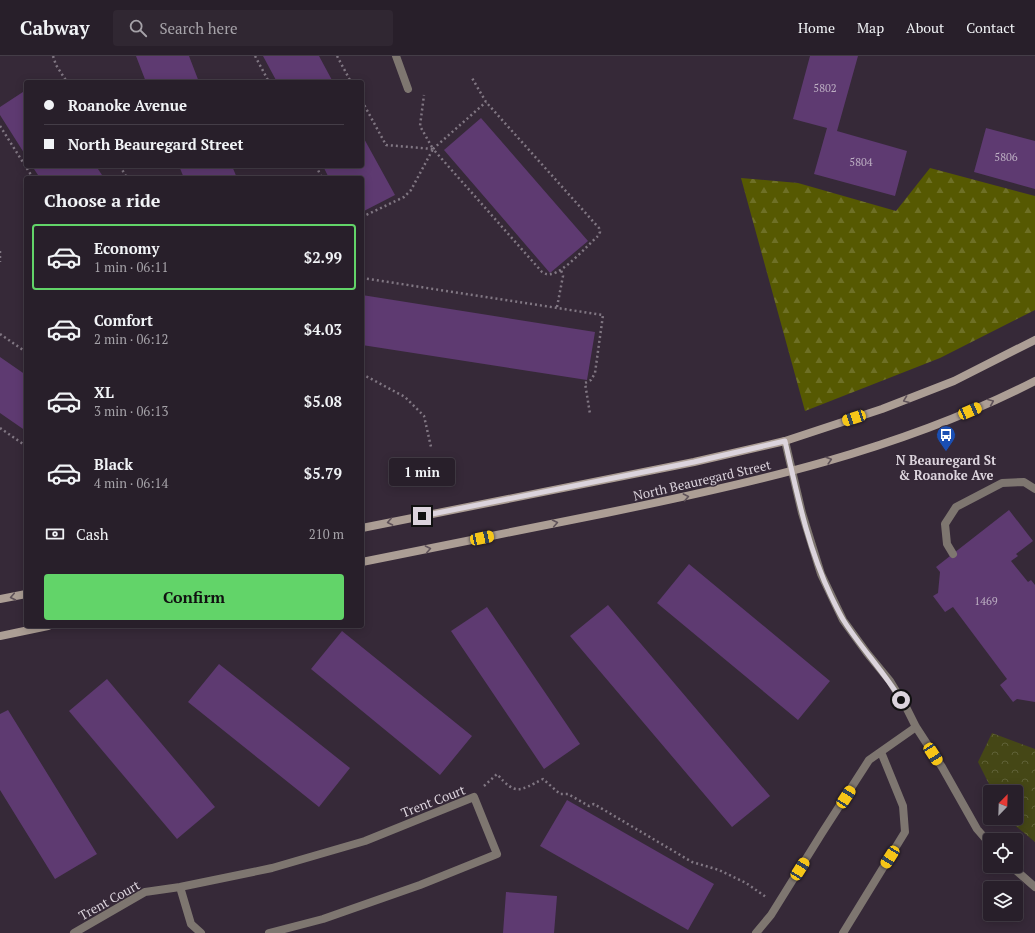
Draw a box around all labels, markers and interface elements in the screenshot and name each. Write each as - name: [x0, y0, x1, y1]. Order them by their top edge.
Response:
- search box: [113, 10, 393, 46]
- text: Cabway: [20, 15, 89, 40]
- icon: search: [127, 17, 149, 39]
- text: Search here: [159, 18, 237, 38]
- text: Home: [798, 18, 835, 37]
- text: Map: [857, 18, 884, 37]
- text: About: [906, 18, 944, 37]
- text: Contact: [966, 18, 1015, 37]
- house number: 5802: [813, 81, 837, 95]
- text: Roanoke Avenue: [68, 95, 187, 115]
- text: North Beauregard Street: [68, 134, 244, 154]
- house number: 5806: [994, 150, 1018, 164]
- house number: 5804: [849, 155, 873, 169]
- text: Choose a ride: [44, 188, 160, 212]
- text: Economy: [94, 238, 159, 258]
- icon: car: [46, 239, 82, 275]
- text: $2.99: [304, 247, 342, 267]
- text: 1 min · 06:11: [94, 258, 168, 276]
- text: Comfort: [94, 310, 153, 330]
- icon: car: [46, 311, 82, 347]
- text: $4.03: [304, 319, 342, 339]
- text: 2 min · 06:12: [94, 330, 168, 348]
- text: XL: [94, 382, 114, 402]
- icon: car: [46, 383, 82, 419]
- text: $5.08: [304, 391, 342, 411]
- one-way arrow: [902, 395, 909, 403]
- one-way arrow: [988, 399, 995, 407]
- car: [957, 401, 983, 421]
- text: 3 min · 06:13: [94, 402, 168, 420]
- car: [841, 409, 867, 427]
- bus stop icon: N Beauregard St & Roanoke Ave: [935, 424, 957, 452]
- place label: N Beauregard St & Roanoke Ave: [896, 451, 997, 484]
- text: Black: [94, 454, 133, 474]
- icon: car: [46, 455, 82, 491]
- street label: North Beauregard Street: [631, 455, 773, 505]
- one-way arrow: [826, 456, 833, 465]
- callout: 1 min: [389, 458, 455, 486]
- text: $5.79: [304, 463, 342, 483]
- text: 1 min: [404, 463, 440, 481]
- text: 4 min · 06:14: [94, 474, 168, 492]
- one-way arrow: [683, 493, 689, 501]
- route end: [413, 507, 431, 525]
- one-way arrow: [387, 518, 393, 526]
- one-way arrow: [552, 520, 558, 528]
- icon: cash: [44, 523, 66, 545]
- text: Cash: [76, 524, 109, 544]
- text: 210 m: [309, 525, 344, 543]
- car: [469, 530, 495, 546]
- one-way arrow: [425, 545, 431, 554]
- button: Confirm: [44, 574, 344, 620]
- one-way arrow: [10, 592, 16, 600]
- house number: 1469: [974, 594, 998, 608]
- route start: [892, 691, 910, 709]
- car: [921, 741, 945, 767]
- street label: Trent Court: [398, 780, 468, 821]
- car: [834, 784, 858, 810]
- north arrow: [983, 785, 1023, 825]
- map controls: [983, 785, 1023, 921]
- button: locate: [983, 833, 1023, 873]
- car: [879, 844, 901, 870]
- car: [789, 856, 811, 882]
- street label: Trent Court: [75, 876, 143, 924]
- button: layers: [983, 881, 1023, 921]

